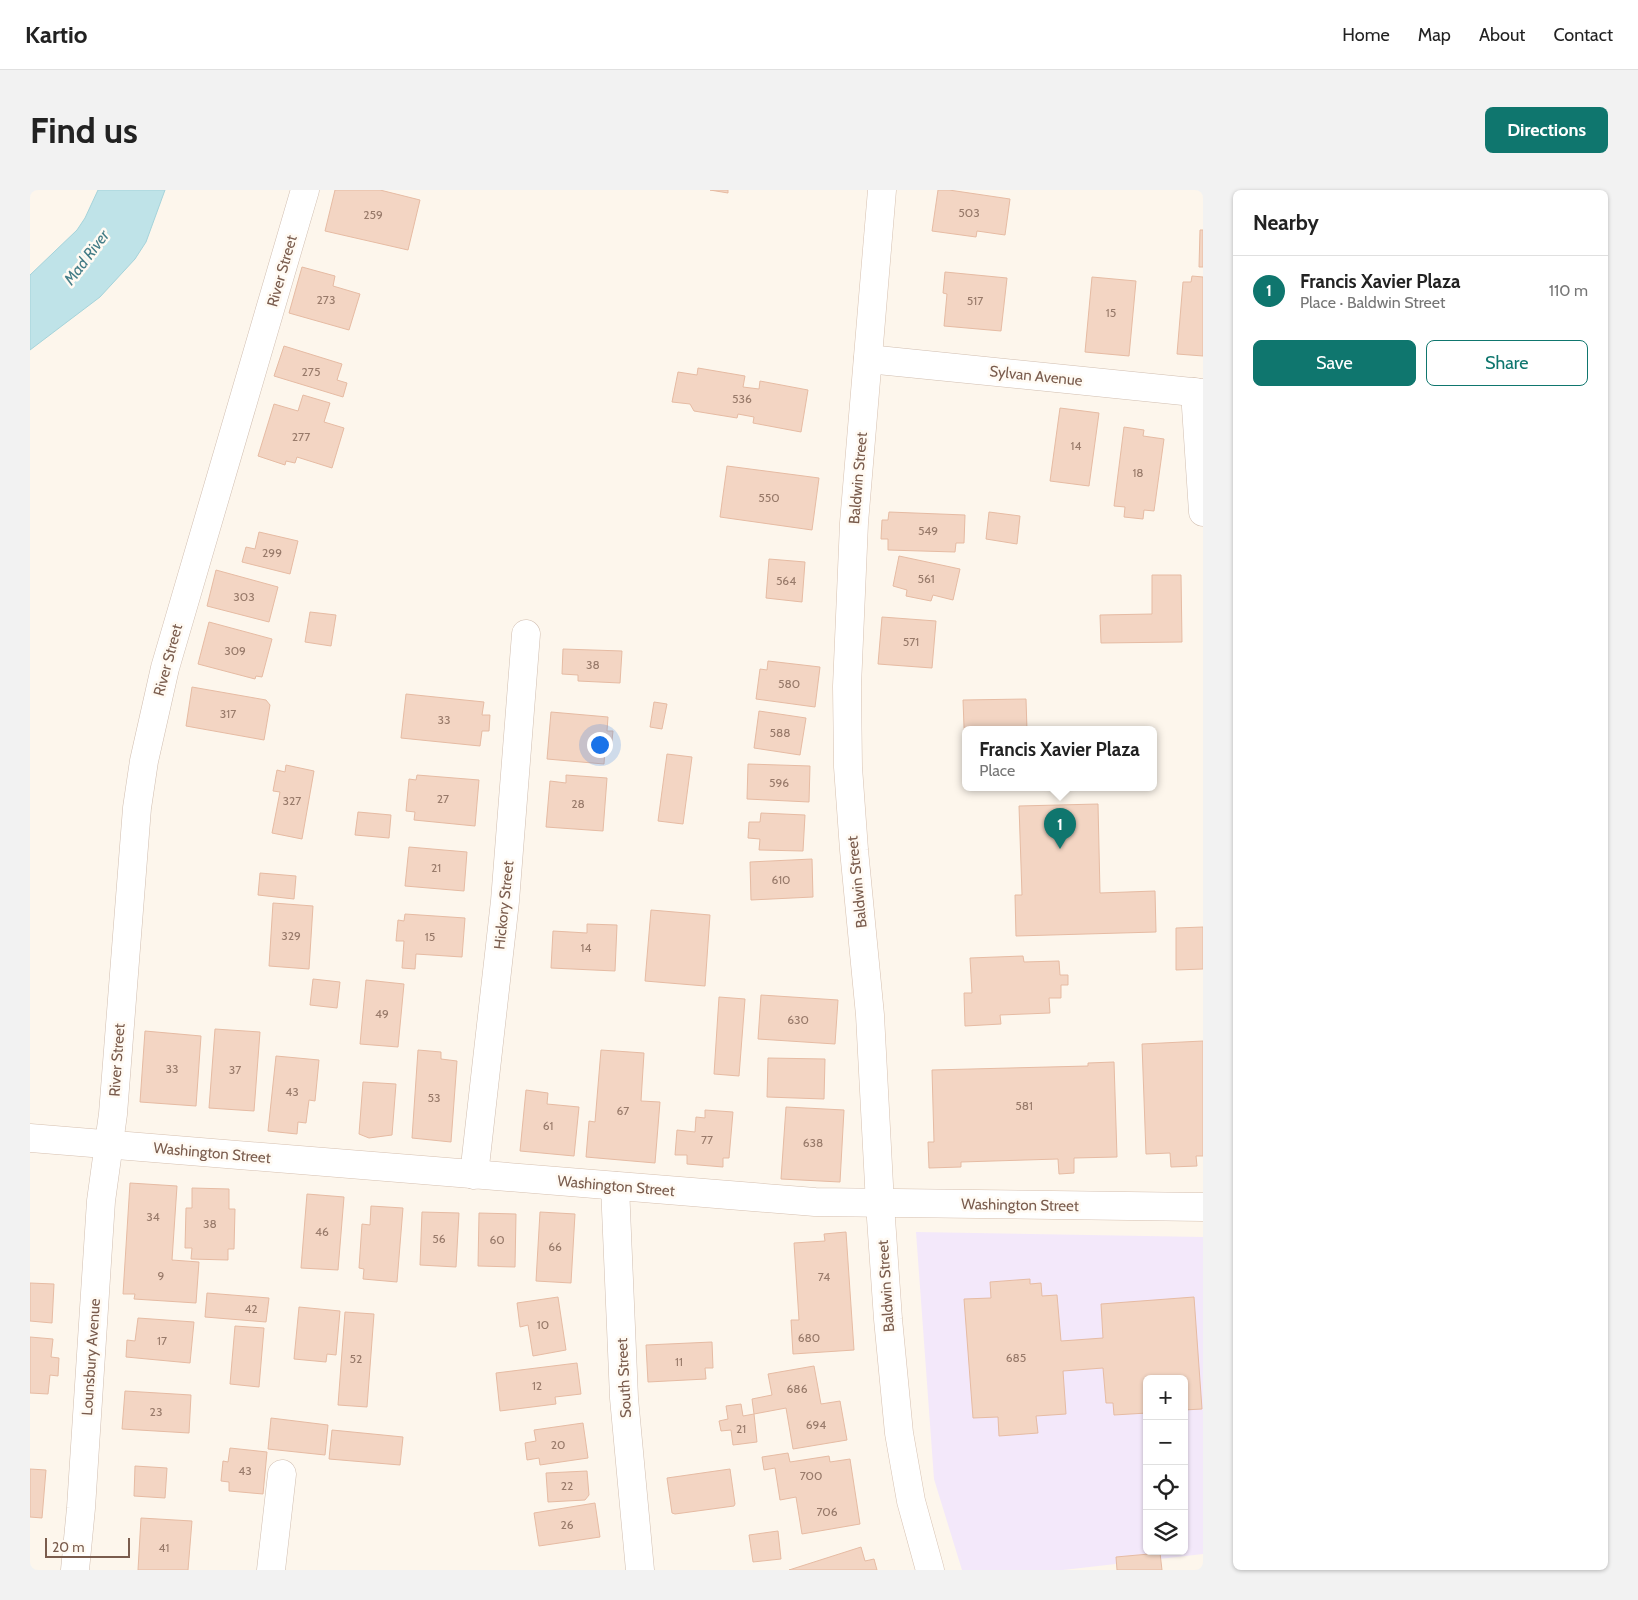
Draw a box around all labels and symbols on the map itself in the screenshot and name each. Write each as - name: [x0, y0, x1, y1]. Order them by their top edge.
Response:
- house number: 503: [958, 205, 980, 220]
- house number: 259: [363, 207, 383, 222]
- water label: Mad River: [59, 225, 114, 289]
- street label: River Street: [263, 233, 301, 309]
- house number: 273: [317, 292, 335, 307]
- house number: 517: [967, 293, 983, 308]
- house number: 15: [1106, 305, 1116, 320]
- street label: Sylvan Avenue: [989, 362, 1084, 390]
- house number: 275: [302, 364, 320, 379]
- house number: 536: [732, 391, 752, 406]
- house number: 277: [292, 429, 310, 444]
- street label: Baldwin Street: [845, 431, 871, 525]
- house number: 14: [1071, 438, 1081, 453]
- house number: 18: [1132, 465, 1144, 480]
- house number: 550: [758, 490, 780, 505]
- house number: 549: [918, 523, 938, 538]
- house number: 299: [262, 545, 282, 560]
- house number: 561: [917, 571, 935, 586]
- house number: 564: [776, 573, 796, 588]
- house number: 303: [233, 589, 255, 604]
- street label: River Street: [150, 622, 186, 698]
- house number: 571: [903, 634, 919, 649]
- house number: 309: [224, 643, 246, 658]
- house number: 38: [586, 657, 600, 672]
- house number: 580: [778, 676, 800, 691]
- house number: 317: [220, 706, 236, 721]
- house number: 33: [438, 712, 450, 727]
- house number: 588: [769, 725, 791, 740]
- your location: [587, 732, 613, 758]
- house number: 596: [769, 775, 789, 790]
- house number: 27: [437, 791, 449, 806]
- house number: 327: [283, 793, 301, 808]
- house number: 28: [571, 796, 585, 811]
- pin: 1: [1044, 808, 1076, 849]
- street label: Baldwin Street: [843, 835, 871, 929]
- house number: 21: [431, 860, 441, 875]
- street label: Hickory Street: [490, 860, 518, 950]
- house number: 610: [771, 872, 791, 887]
- house number: 329: [281, 928, 301, 943]
- house number: 15: [425, 929, 435, 944]
- house number: 14: [581, 940, 591, 955]
- house number: 49: [375, 1006, 389, 1021]
- house number: 630: [787, 1012, 809, 1027]
- street label: River Street: [105, 1023, 129, 1097]
- house number: 33: [166, 1061, 178, 1076]
- house number: 37: [229, 1062, 241, 1077]
- house number: 43: [285, 1084, 299, 1099]
- house number: 53: [428, 1090, 440, 1105]
- house number: 581: [1015, 1098, 1033, 1113]
- house number: 67: [617, 1103, 629, 1118]
- house number: 61: [543, 1118, 553, 1133]
- house number: 77: [701, 1132, 713, 1147]
- house number: 638: [803, 1135, 823, 1150]
- street label: Washington Street: [153, 1139, 271, 1167]
- street label: Washington Street: [557, 1172, 675, 1200]
- street label: Washington Street: [961, 1195, 1079, 1215]
- house number: 34: [146, 1209, 160, 1224]
- house number: 38: [203, 1216, 217, 1231]
- house number: 46: [315, 1224, 329, 1239]
- house number: 56: [432, 1231, 446, 1246]
- house number: 60: [489, 1232, 505, 1247]
- house number: 66: [548, 1239, 562, 1254]
- street label: Baldwin Street: [874, 1239, 898, 1333]
- house number: 9: [158, 1268, 165, 1283]
- house number: 74: [818, 1269, 830, 1284]
- street label: Lounsbury Avenue: [78, 1297, 104, 1416]
- house number: 42: [244, 1301, 258, 1316]
- house number: 10: [537, 1317, 549, 1332]
- house number: 680: [798, 1330, 820, 1345]
- house number: 17: [157, 1333, 167, 1348]
- street label: South Street: [613, 1338, 635, 1418]
- house number: 685: [1006, 1350, 1026, 1365]
- house number: 52: [350, 1351, 362, 1366]
- house number: 11: [675, 1354, 683, 1369]
- house number: 12: [532, 1378, 542, 1393]
- house number: 686: [787, 1381, 808, 1396]
- house number: 23: [150, 1404, 162, 1419]
- house number: 694: [806, 1417, 826, 1432]
- house number: 21: [736, 1421, 746, 1436]
- house number: 20: [551, 1437, 565, 1452]
- house number: 43: [238, 1463, 252, 1478]
- house number: 700: [800, 1468, 822, 1483]
- house number: 22: [561, 1478, 573, 1493]
- house number: 706: [816, 1504, 838, 1519]
- house number: 26: [560, 1517, 574, 1532]
- scale bar: [45, 1535, 130, 1558]
- house number: 41: [159, 1540, 169, 1555]

